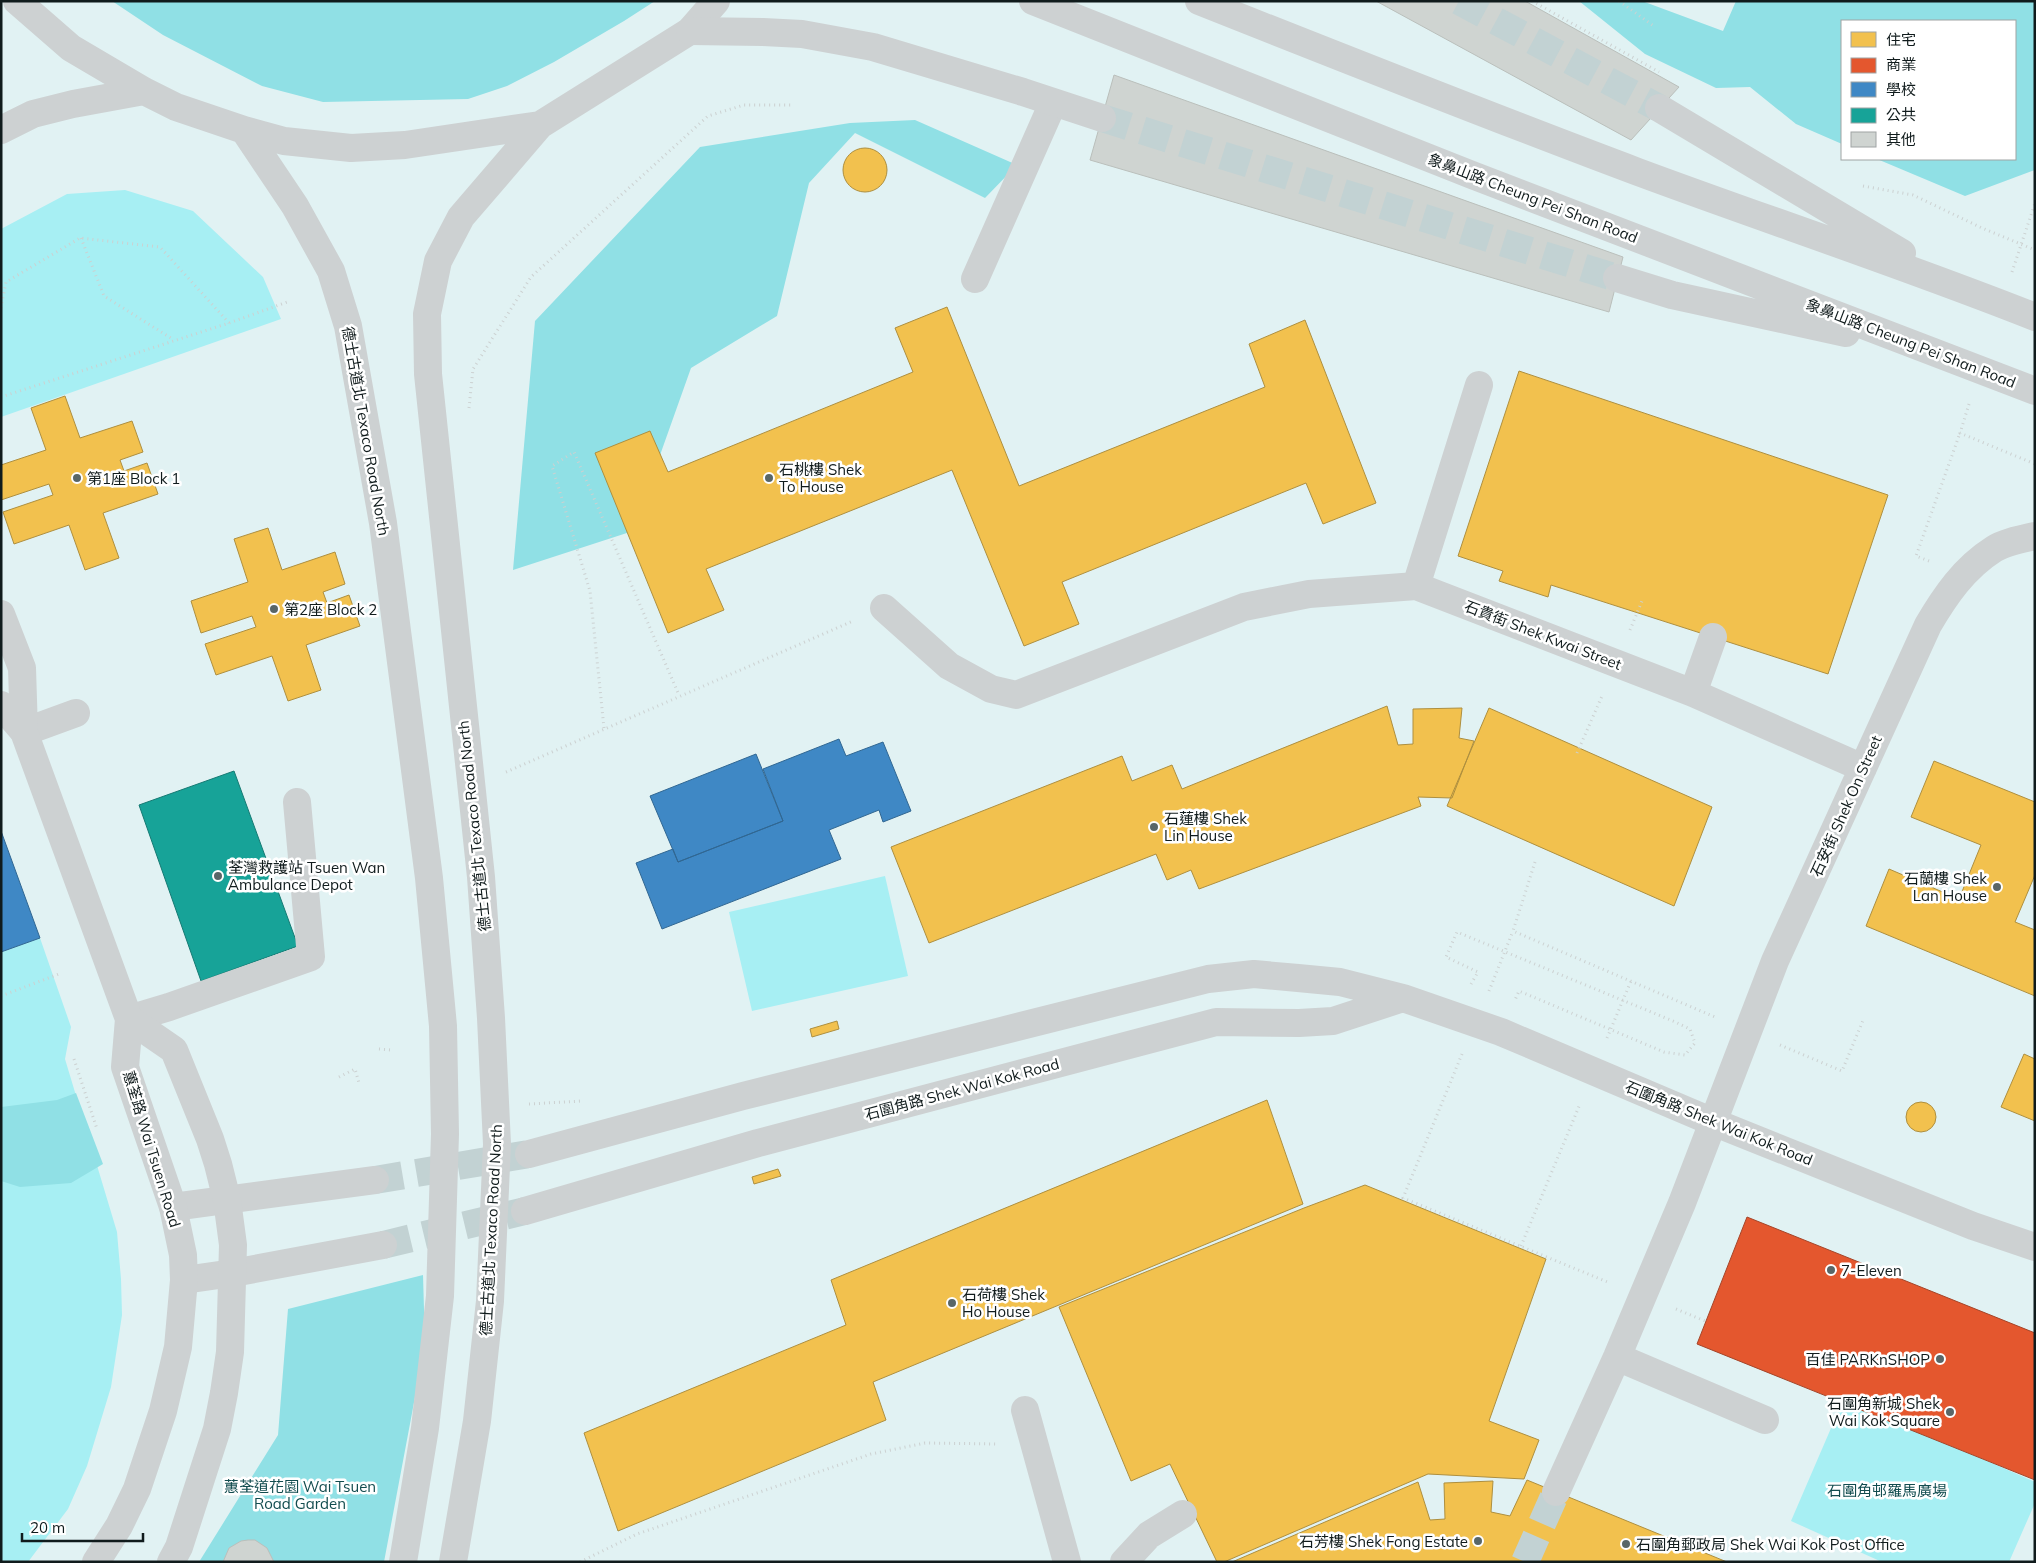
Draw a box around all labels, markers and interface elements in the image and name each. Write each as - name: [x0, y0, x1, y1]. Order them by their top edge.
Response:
- legend: [1841, 20, 2016, 160]
- text: 住宅: [1886, 30, 1916, 49]
- text: 商業: [1886, 55, 1916, 74]
- text: 學校: [1886, 80, 1916, 99]
- text: 公共: [1886, 105, 1916, 124]
- text: 其他: [1886, 130, 1916, 149]
- street label: 象鼻山路 Cheung Pei Shan Road: [1425, 149, 1641, 247]
- street label: 象鼻山路 Cheung Pei Shan Road: [1803, 294, 2019, 392]
- street label: 德士古道北 Texaco Road North: [338, 325, 394, 537]
- place label: 石桃樓 Shek To House: [779, 460, 862, 496]
- place label: 第1座 Block 1: [87, 469, 180, 488]
- marker: 第1座 Block 1: [71, 472, 83, 484]
- marker: 石桃樓 Shek To House: [763, 472, 775, 484]
- street label: 石貴街 Shek Kwai Street: [1462, 596, 1624, 674]
- place label: 第2座 Block 2: [284, 600, 377, 619]
- marker: 第2座 Block 2: [268, 603, 280, 615]
- street label: 德士古道北 Texaco Road North: [453, 720, 495, 932]
- street label: 石安街 Shek On Street: [1806, 732, 1886, 880]
- place label: 石蓮樓 Shek Lin House: [1164, 809, 1247, 845]
- marker: 石蓮樓 Shek Lin House: [1148, 821, 1160, 833]
- place label: 荃灣救護站 Tsuen Wan Ambulance Depot: [228, 858, 385, 894]
- place label: 石蘭樓 Shek Lan House: [1904, 869, 1987, 905]
- marker: 荃灣救護站 Tsuen Wan Ambulance Depot: [212, 870, 224, 882]
- marker: 石蘭樓 Shek Lan House: [1991, 881, 2003, 893]
- street label: 石圍角路 Shek Wai Kok Road: [863, 1054, 1061, 1124]
- street label: 蕙荃路 Wai Tsuen Road: [119, 1068, 185, 1230]
- street label: 石圍角路 Shek Wai Kok Road: [1622, 1077, 1816, 1169]
- street label: 德士古道北 Texaco Road North: [476, 1124, 506, 1336]
- place label: 7-Eleven: [1841, 1261, 1902, 1280]
- marker: 7-Eleven: [1825, 1264, 1837, 1276]
- place label: 石荷樓 Shek Ho House: [962, 1285, 1045, 1321]
- marker: 石荷樓 Shek Ho House: [946, 1297, 958, 1309]
- place label: 百佳 PARKnSHOP: [1806, 1350, 1930, 1369]
- marker: 百佳 PARKnSHOP: [1934, 1353, 1946, 1365]
- place label: 石圍角新城 Shek Wai Kok Square: [1827, 1394, 1940, 1430]
- marker: 石圍角新城 Shek Wai Kok Square: [1944, 1406, 1956, 1418]
- park label: 蕙荃道花園 Wai Tsuen Road Garden: [224, 1477, 376, 1513]
- park label: 石圍角邨羅馬廣場: [1827, 1481, 1947, 1500]
- scale bar: [22, 1510, 144, 1542]
- text: 20 m: [30, 1518, 65, 1537]
- place label: 石芳樓 Shek Fong Estate: [1299, 1532, 1468, 1551]
- marker: 石芳樓 Shek Fong Estate: [1472, 1535, 1484, 1547]
- place label: 石圍角郵政局 Shek Wai Kok Post Office: [1636, 1535, 1905, 1554]
- marker: 石圍角郵政局 Shek Wai Kok Post Office: [1620, 1538, 1632, 1550]

